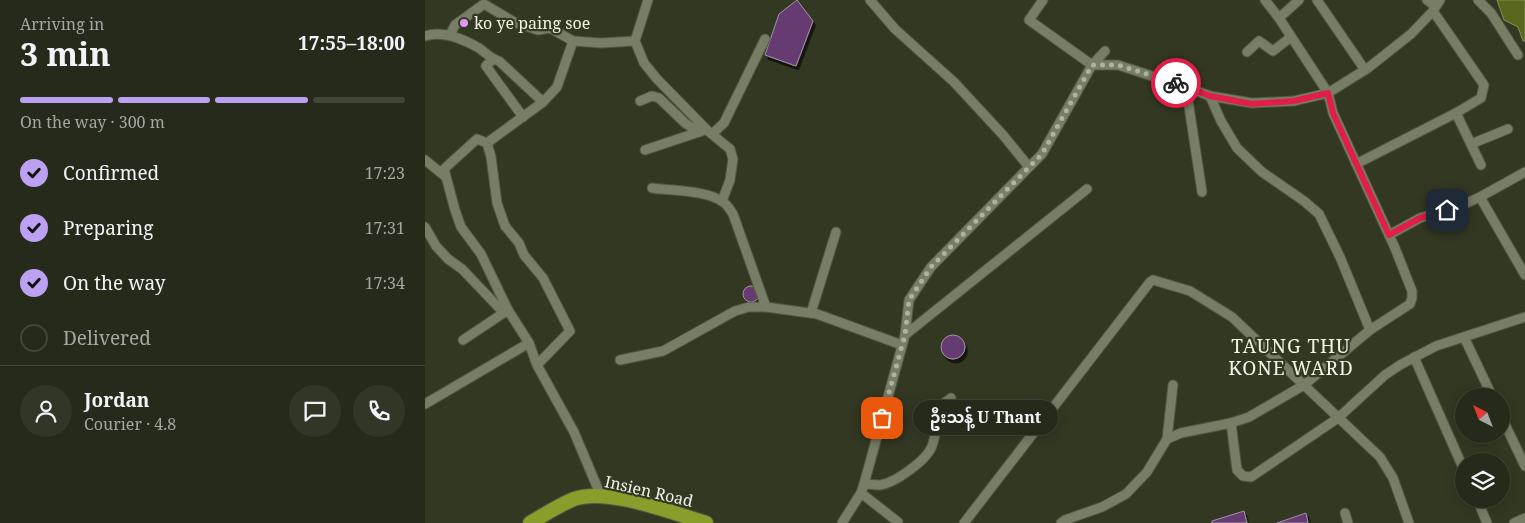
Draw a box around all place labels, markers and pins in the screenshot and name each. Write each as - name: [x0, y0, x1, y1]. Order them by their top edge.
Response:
- place label: ko ye paing soe: [474, 12, 590, 34]
- marker: ko ye paing soe: [458, 17, 470, 29]
- pin: [1426, 189, 1468, 231]
- pin: [861, 397, 903, 439]
- callout: ဦးသန့် U Thant: [912, 400, 1057, 436]

